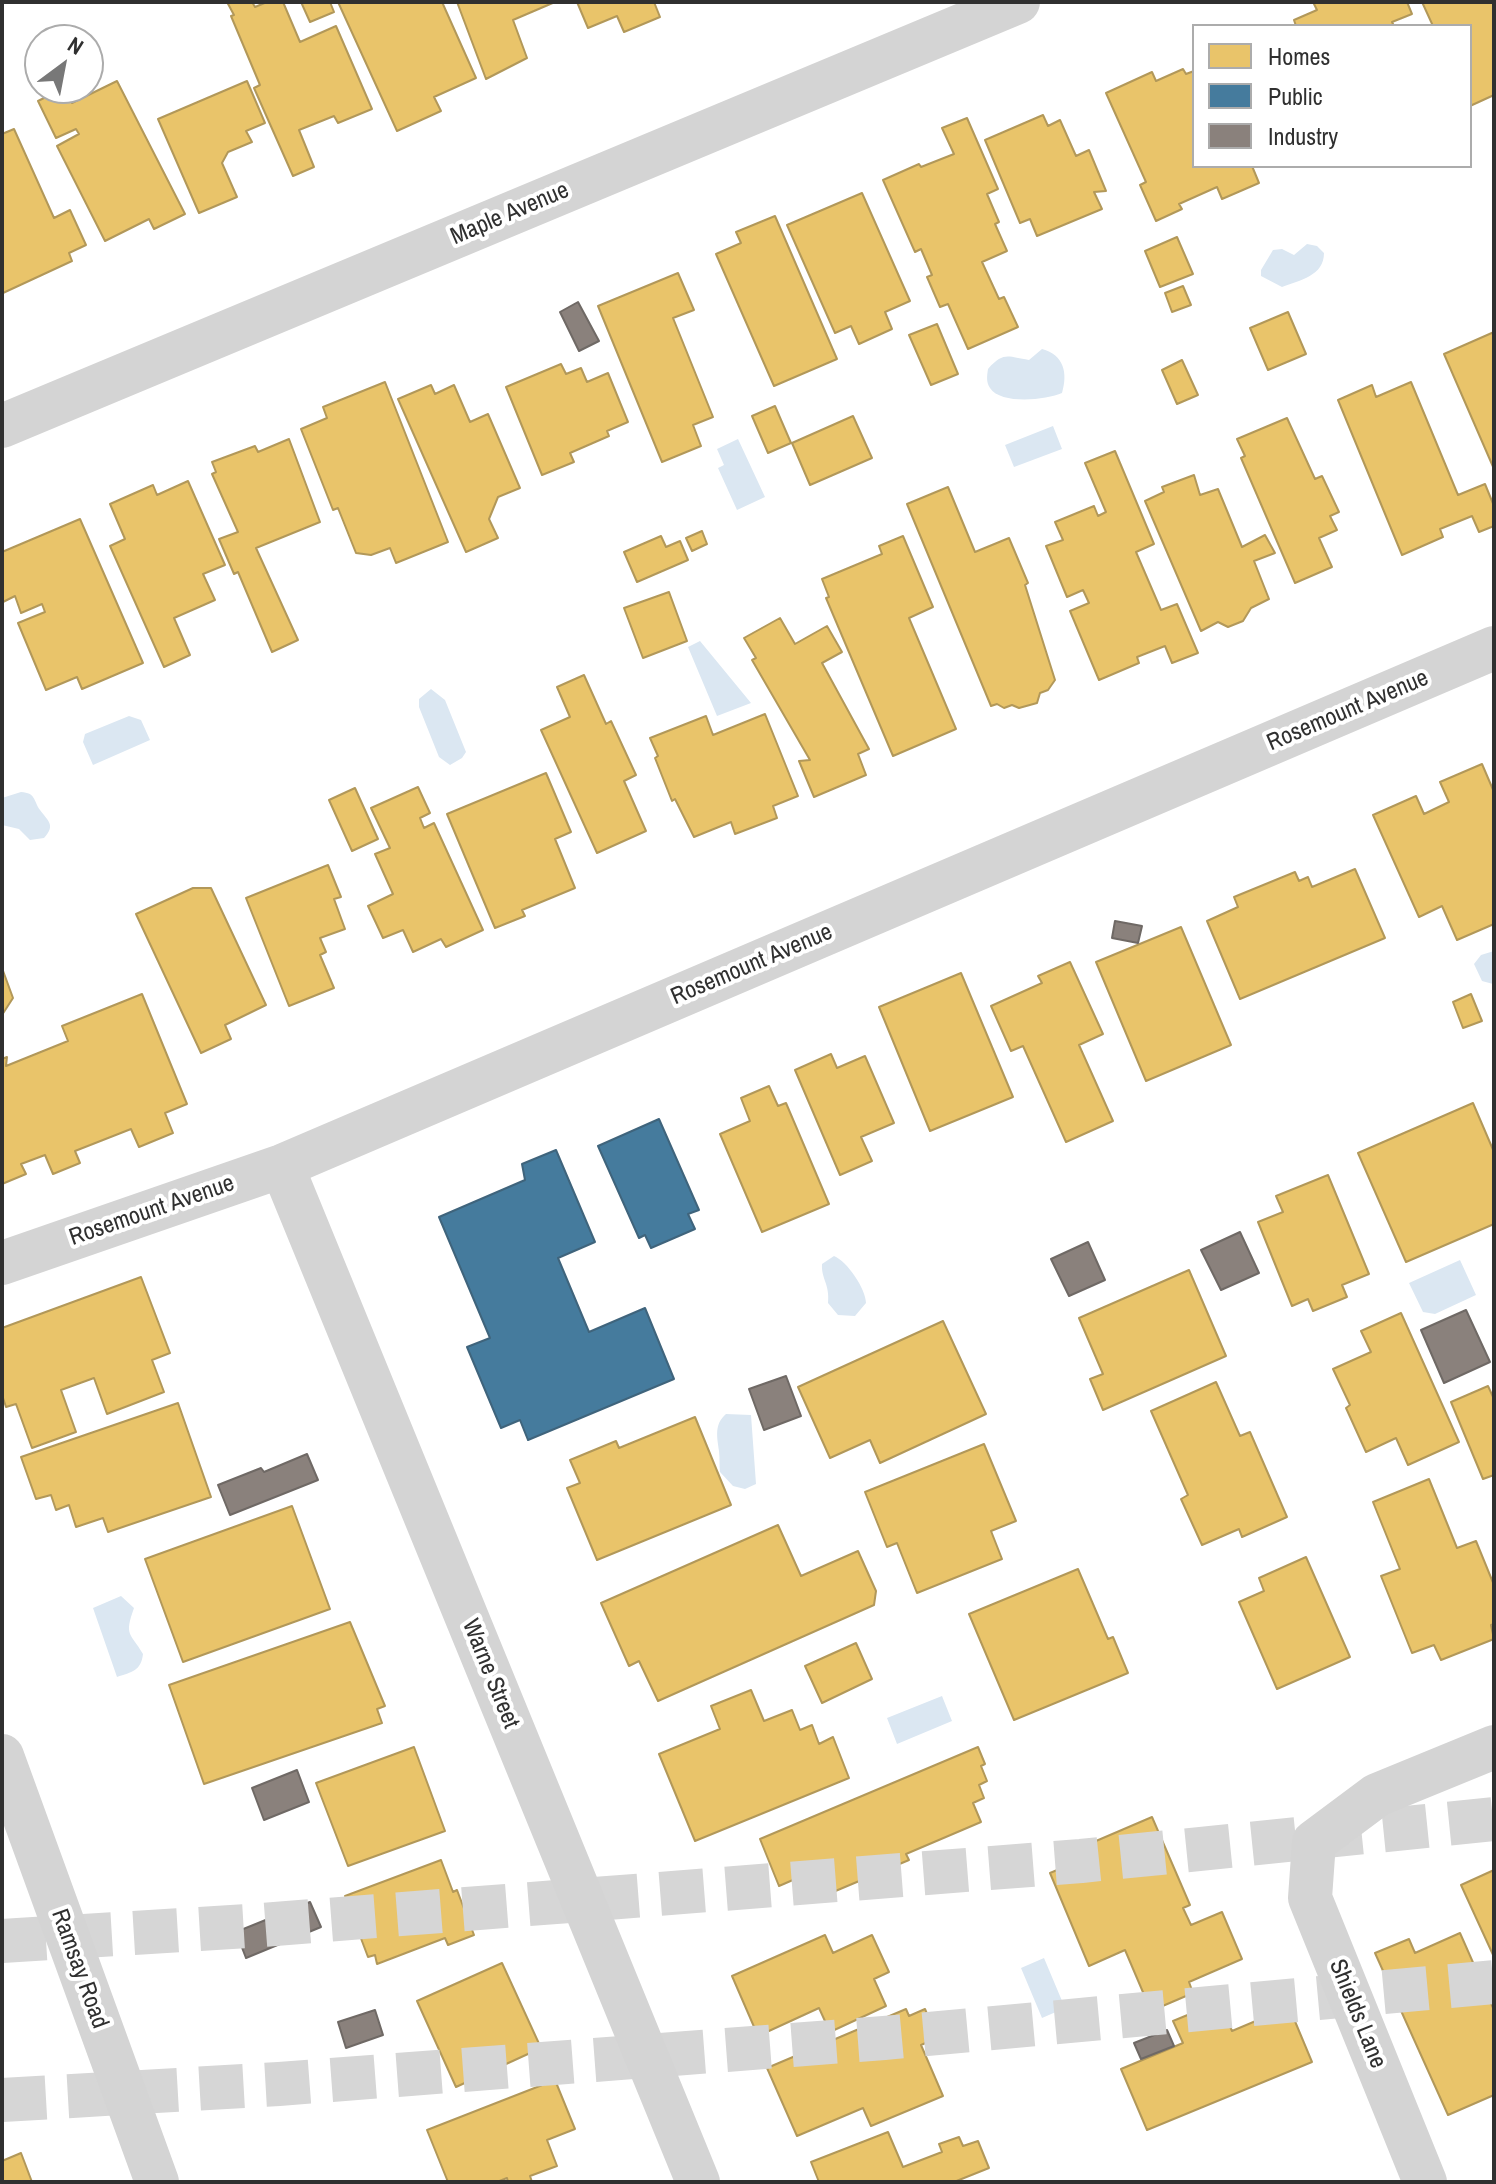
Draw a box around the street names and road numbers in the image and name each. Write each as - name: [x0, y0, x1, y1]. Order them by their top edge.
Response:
- street label: Maple Avenue: [447, 176, 573, 252]
- street label: Rosemount Avenue: [1263, 664, 1433, 758]
- street label: Rosemount Avenue: [667, 918, 837, 1012]
- street label: Rosemount Avenue: [66, 1169, 238, 1253]
- street label: Warne Street: [455, 1615, 525, 1733]
- street label: Ramsay Road: [44, 1905, 114, 2033]
- street label: Shields Lane: [1322, 1955, 1392, 2073]

